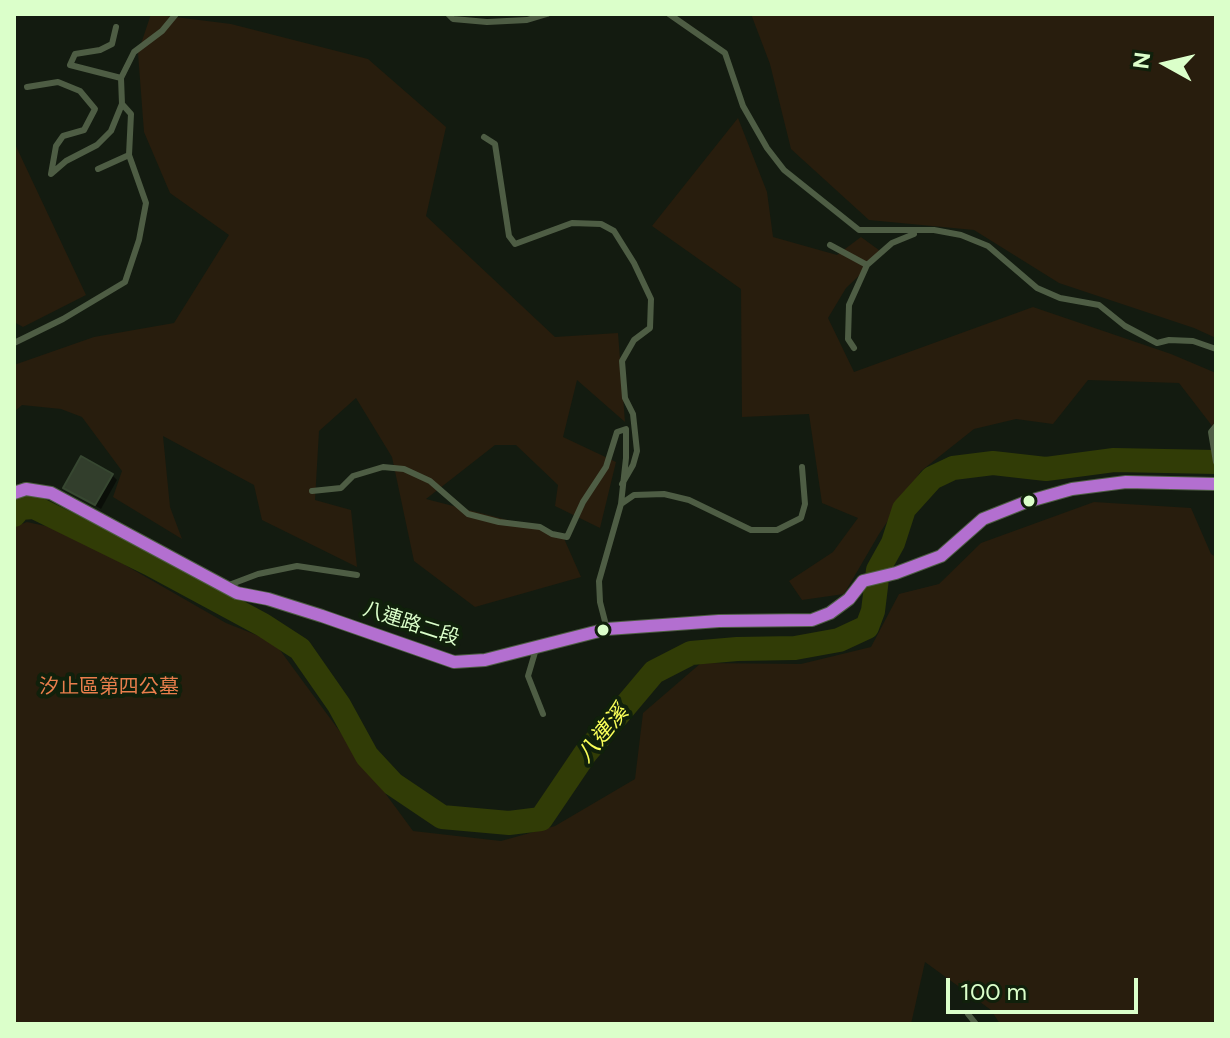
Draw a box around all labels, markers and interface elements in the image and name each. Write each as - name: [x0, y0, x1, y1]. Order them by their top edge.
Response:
- north arrow: [1126, 24, 1206, 104]
- text: N: [1127, 50, 1156, 71]
- unlabelled marker: [1021, 493, 1037, 509]
- street label: 八連路二段: [360, 597, 462, 651]
- unlabelled marker: [595, 622, 611, 638]
- park label: 汐止區第四公墓: [39, 675, 179, 699]
- water label: 八連溪: [572, 700, 634, 768]
- scale bar: [950, 962, 1142, 1012]
- text: 100 m: [960, 977, 1027, 1006]

